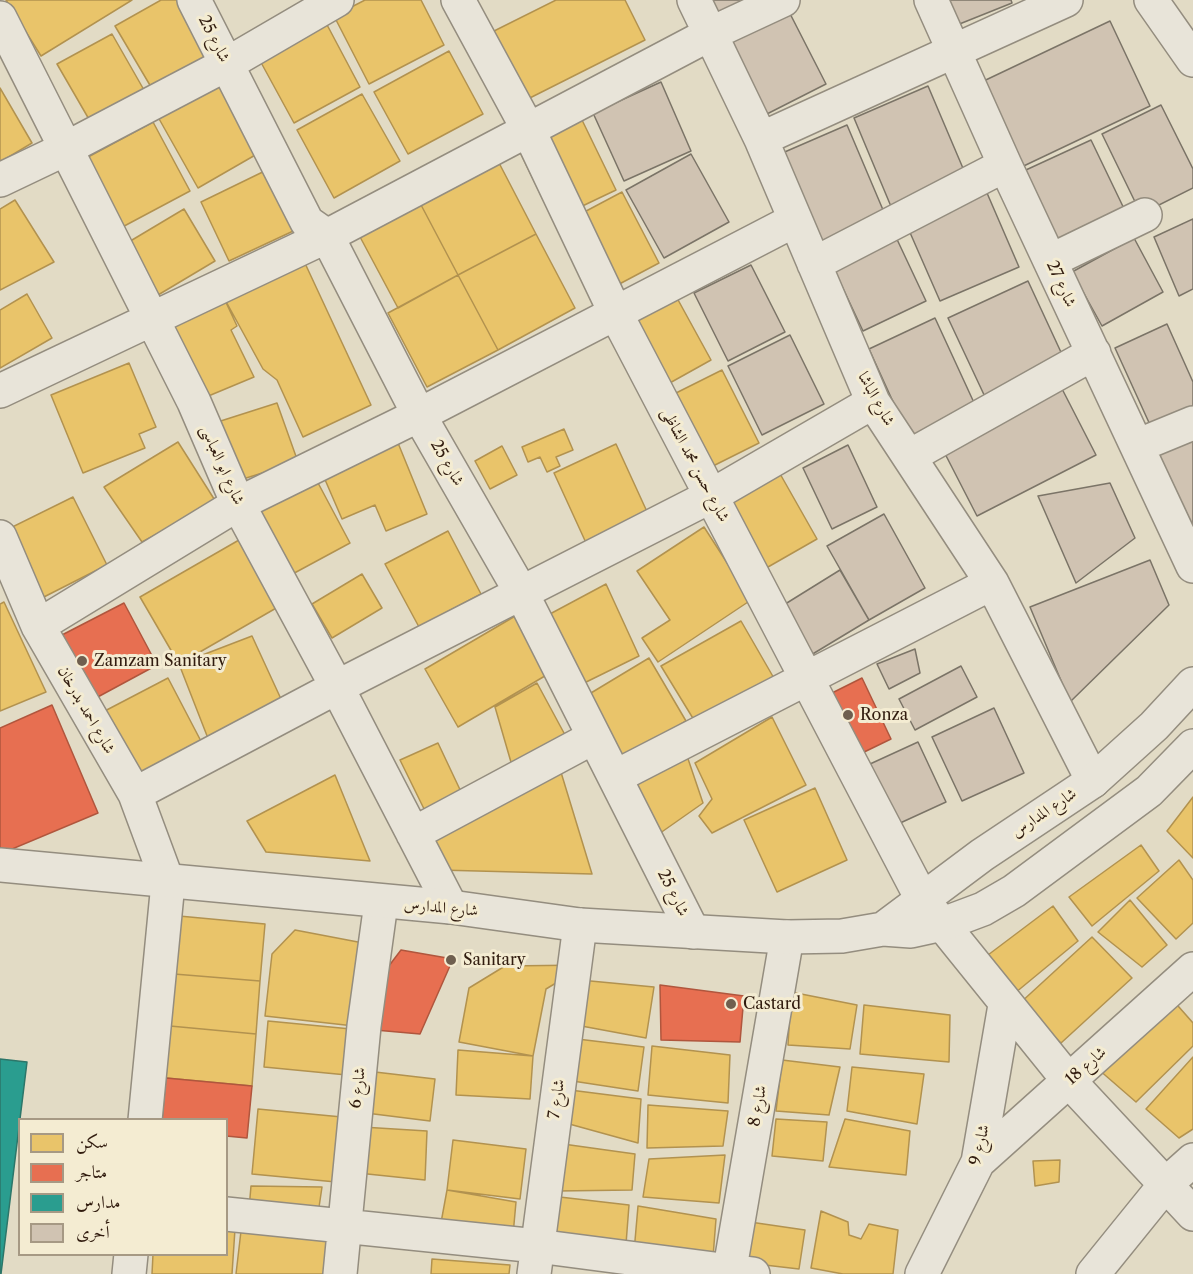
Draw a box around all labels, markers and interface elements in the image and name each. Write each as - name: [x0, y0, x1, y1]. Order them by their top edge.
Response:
- street label: شارع 25: [194, 12, 234, 66]
- street label: شارع 27: [1042, 258, 1080, 310]
- street label: شارع الباشا: [853, 369, 899, 429]
- street label: شارع حسن محمد الشاظى: [657, 405, 733, 525]
- street label: شارع ابو العباسى: [196, 422, 248, 508]
- street label: شارع 25: [426, 437, 468, 489]
- place label: Zamzam Sanitary: [94, 651, 227, 671]
- marker: Zamzam Sanitary: [75, 654, 89, 668]
- street label: شارع احمد بدرخان: [53, 663, 119, 757]
- place label: Ronza: [860, 705, 908, 725]
- marker: Ronza: [841, 708, 855, 722]
- street label: شارع المدارس: [1008, 784, 1080, 842]
- street label: شارع 25: [653, 866, 693, 920]
- street label: شارع المدارس: [403, 895, 479, 921]
- place label: Sanitary: [463, 950, 526, 970]
- marker: Sanitary: [444, 953, 458, 967]
- place label: Castard: [743, 994, 801, 1014]
- marker: Castard: [724, 997, 738, 1011]
- street label: شارع 18: [1062, 1043, 1110, 1089]
- street label: شارع 6: [346, 1066, 370, 1110]
- street label: شارع 7: [545, 1078, 569, 1120]
- street label: شارع 8: [745, 1084, 771, 1128]
- legend: [18, 1118, 228, 1256]
- street label: شارع 9: [966, 1123, 994, 1167]
- text: سكن: [76, 1131, 108, 1153]
- text: متاجر: [76, 1161, 107, 1183]
- text: مدارس: [76, 1191, 120, 1213]
- text: أخرى: [76, 1221, 110, 1243]

